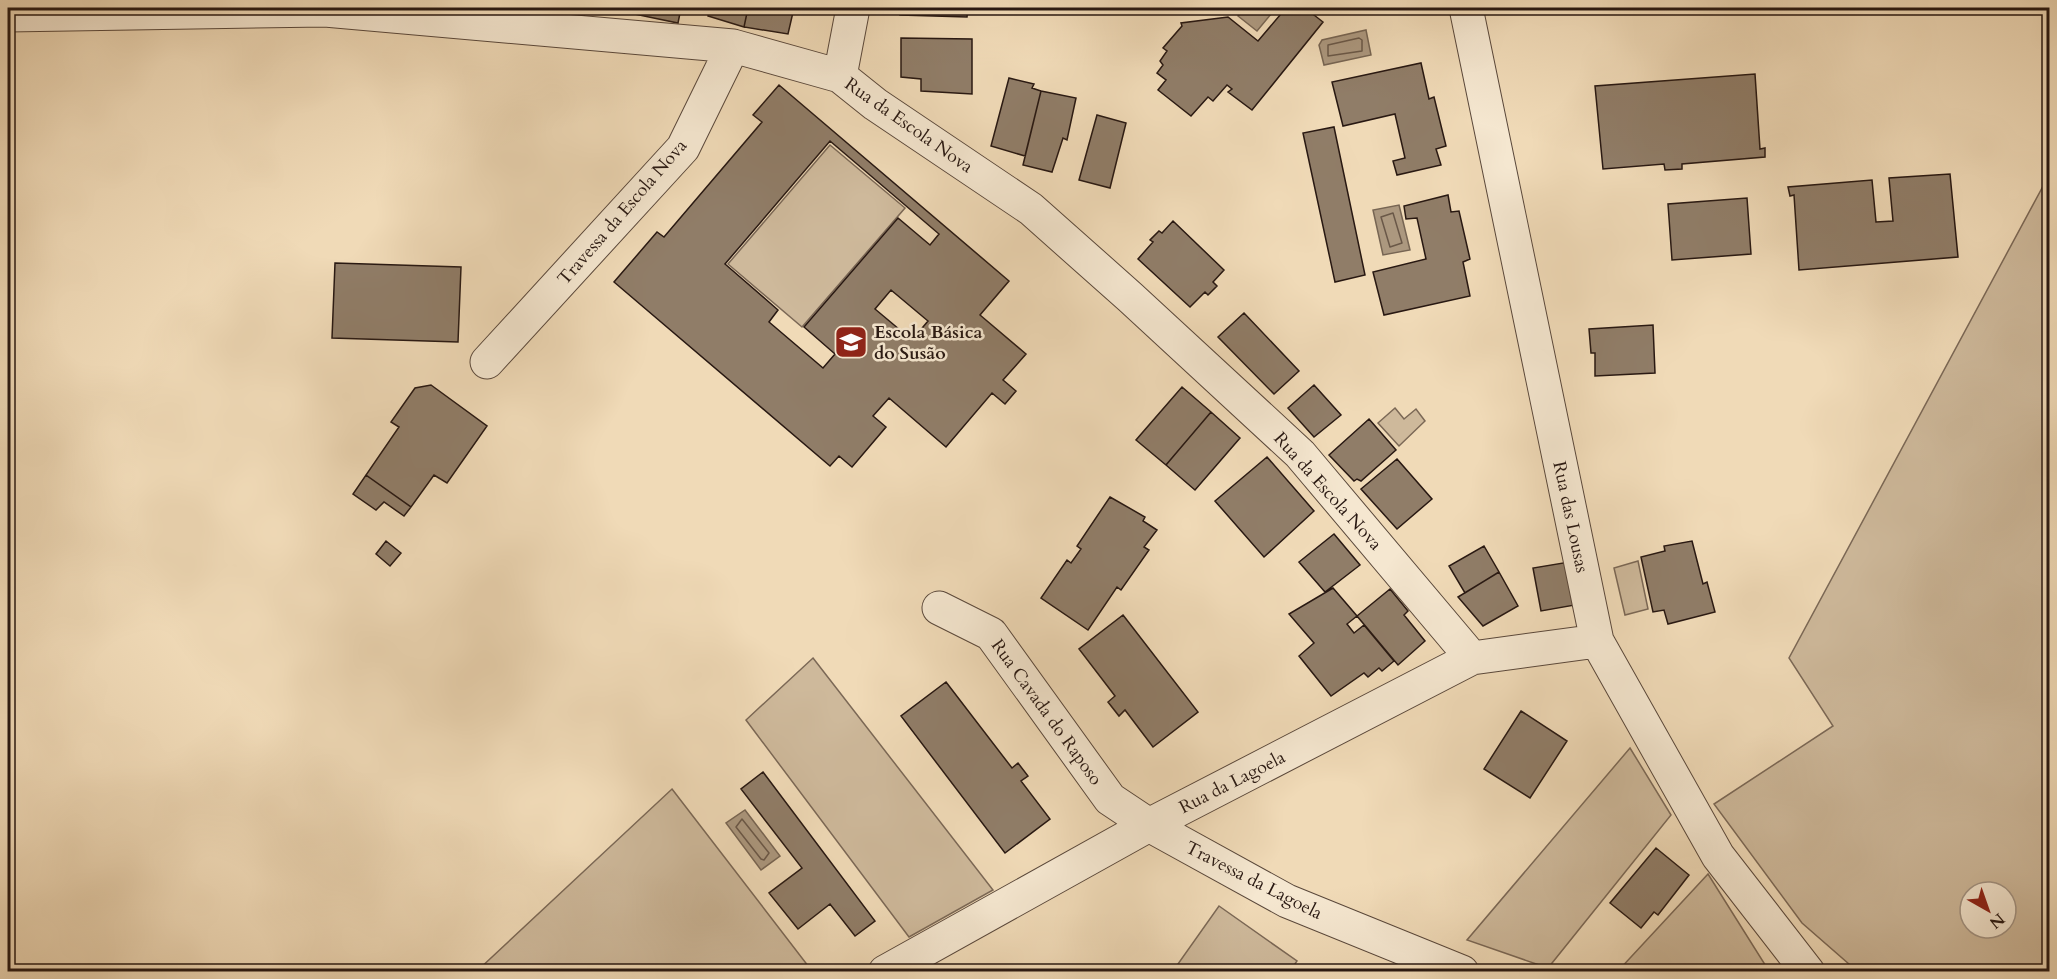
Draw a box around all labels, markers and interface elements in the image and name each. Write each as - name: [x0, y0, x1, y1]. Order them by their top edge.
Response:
- street label: Rua da Escola Nova: [840, 72, 978, 179]
- street label: Travessa da Escola Nova: [552, 134, 693, 291]
- place label: Escola Básica do Susão: [874, 320, 982, 366]
- school or university icon: Escola Básica do Susão: [833, 324, 869, 360]
- street label: Rua da Escola Nova: [1268, 427, 1388, 556]
- street label: Rua das Lousas: [1546, 459, 1595, 575]
- street label: Rua Cavada do Raposo: [985, 634, 1108, 791]
- street label: Rua da Lagoela: [1175, 745, 1290, 820]
- street label: Travessa da Lagoela: [1181, 835, 1327, 926]
- north arrow: [1958, 880, 2018, 940]
- text: N: [1985, 908, 2009, 934]

